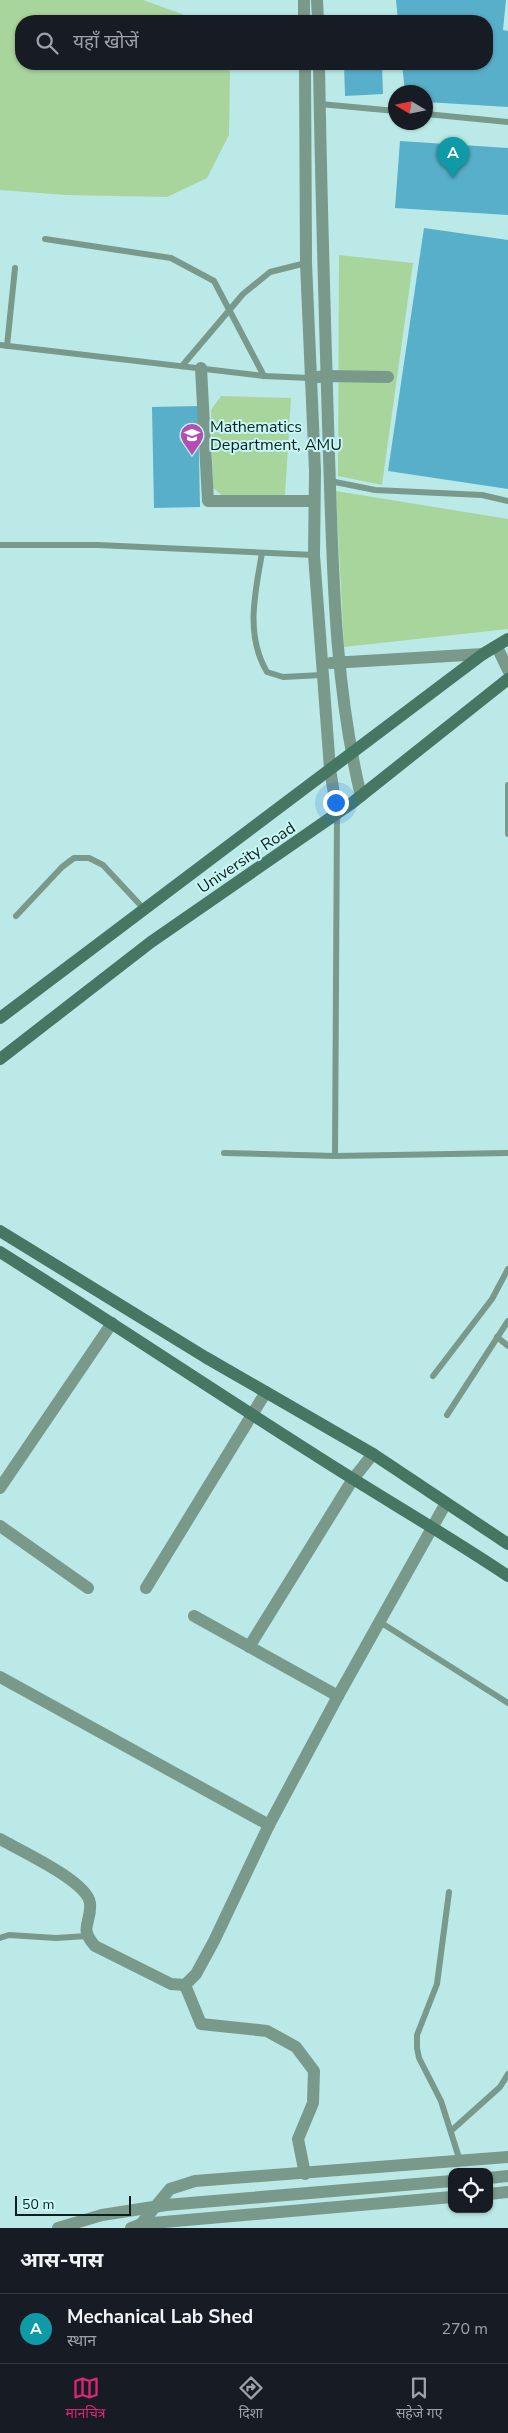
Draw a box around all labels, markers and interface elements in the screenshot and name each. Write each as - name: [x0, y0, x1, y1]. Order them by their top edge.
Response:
- search box: [15, 15, 493, 70]
- icon: search: [33, 29, 61, 57]
- text: यहाँ खोजें: [73, 29, 138, 55]
- north arrow: [388, 85, 433, 130]
- pin: A: [437, 137, 469, 178]
- place label: Mathematics Department, AMU: [210, 416, 342, 456]
- school or university icon: Mathematics Department, AMU: [179, 422, 205, 456]
- your location: [323, 790, 349, 816]
- street label: University Road: [193, 817, 300, 899]
- map controls: [448, 2168, 493, 2213]
- button: locate: [448, 2168, 493, 2213]
- scale bar: [15, 2193, 131, 2216]
- text: 50 m: [22, 2195, 54, 2214]
- text: आस-पास: [20, 2246, 103, 2274]
- text: Mechanical Lab Shed: [67, 2304, 253, 2330]
- text: A: [30, 2318, 42, 2340]
- text: 270 m: [441, 2318, 488, 2340]
- text: स्थान: [67, 2330, 96, 2352]
- tab: मानचित्र: [66, 2374, 106, 2424]
- tab: दिशा: [237, 2374, 265, 2424]
- tab: सहेजे गए: [396, 2374, 442, 2424]

